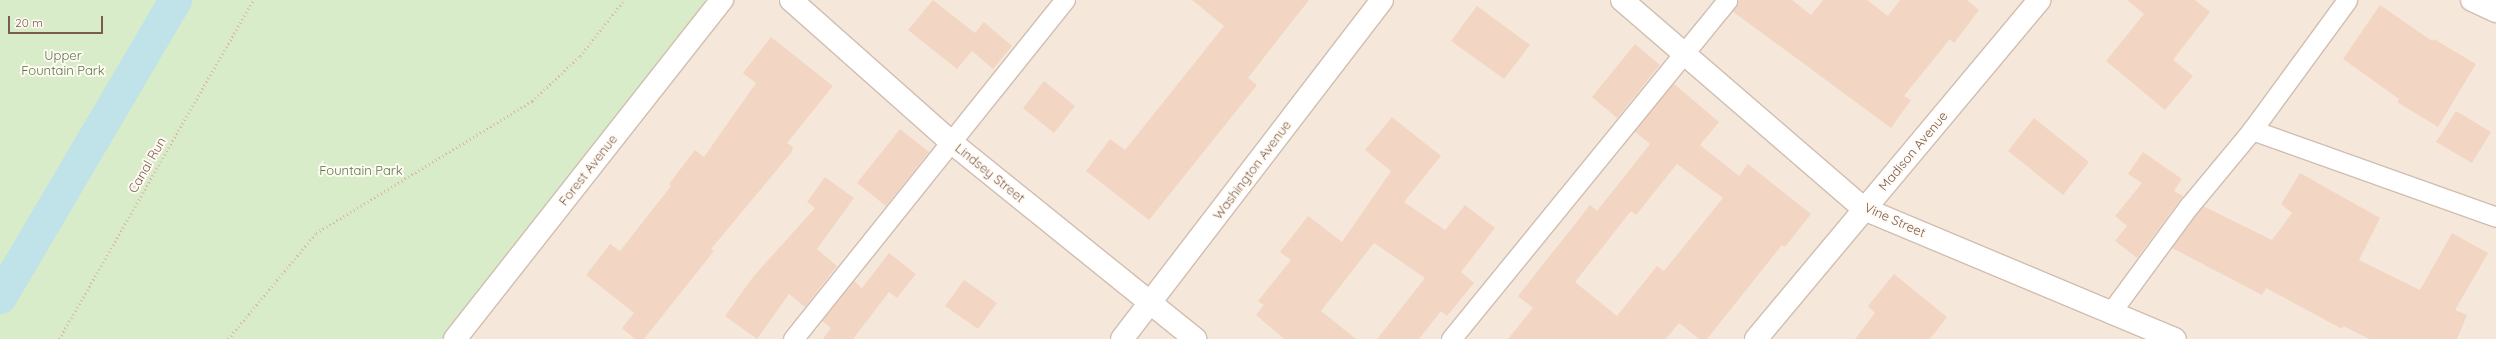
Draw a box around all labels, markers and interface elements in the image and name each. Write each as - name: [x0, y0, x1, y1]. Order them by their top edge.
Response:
- scale bar: [10, 8, 105, 34]
- text: 20 m: [15, 15, 43, 30]
- park label: Upper Fountain Park: [21, 48, 105, 79]
- street label: Madison Avenue: [1875, 108, 1951, 194]
- street label: Washington Avenue: [1210, 117, 1294, 223]
- street label: Forest Avenue: [556, 131, 620, 209]
- street label: Canal Run: [125, 134, 169, 196]
- street label: Lindsey Street: [952, 140, 1028, 206]
- park label: Fountain Park: [319, 162, 403, 178]
- street label: Vine Street: [1862, 200, 1928, 240]

